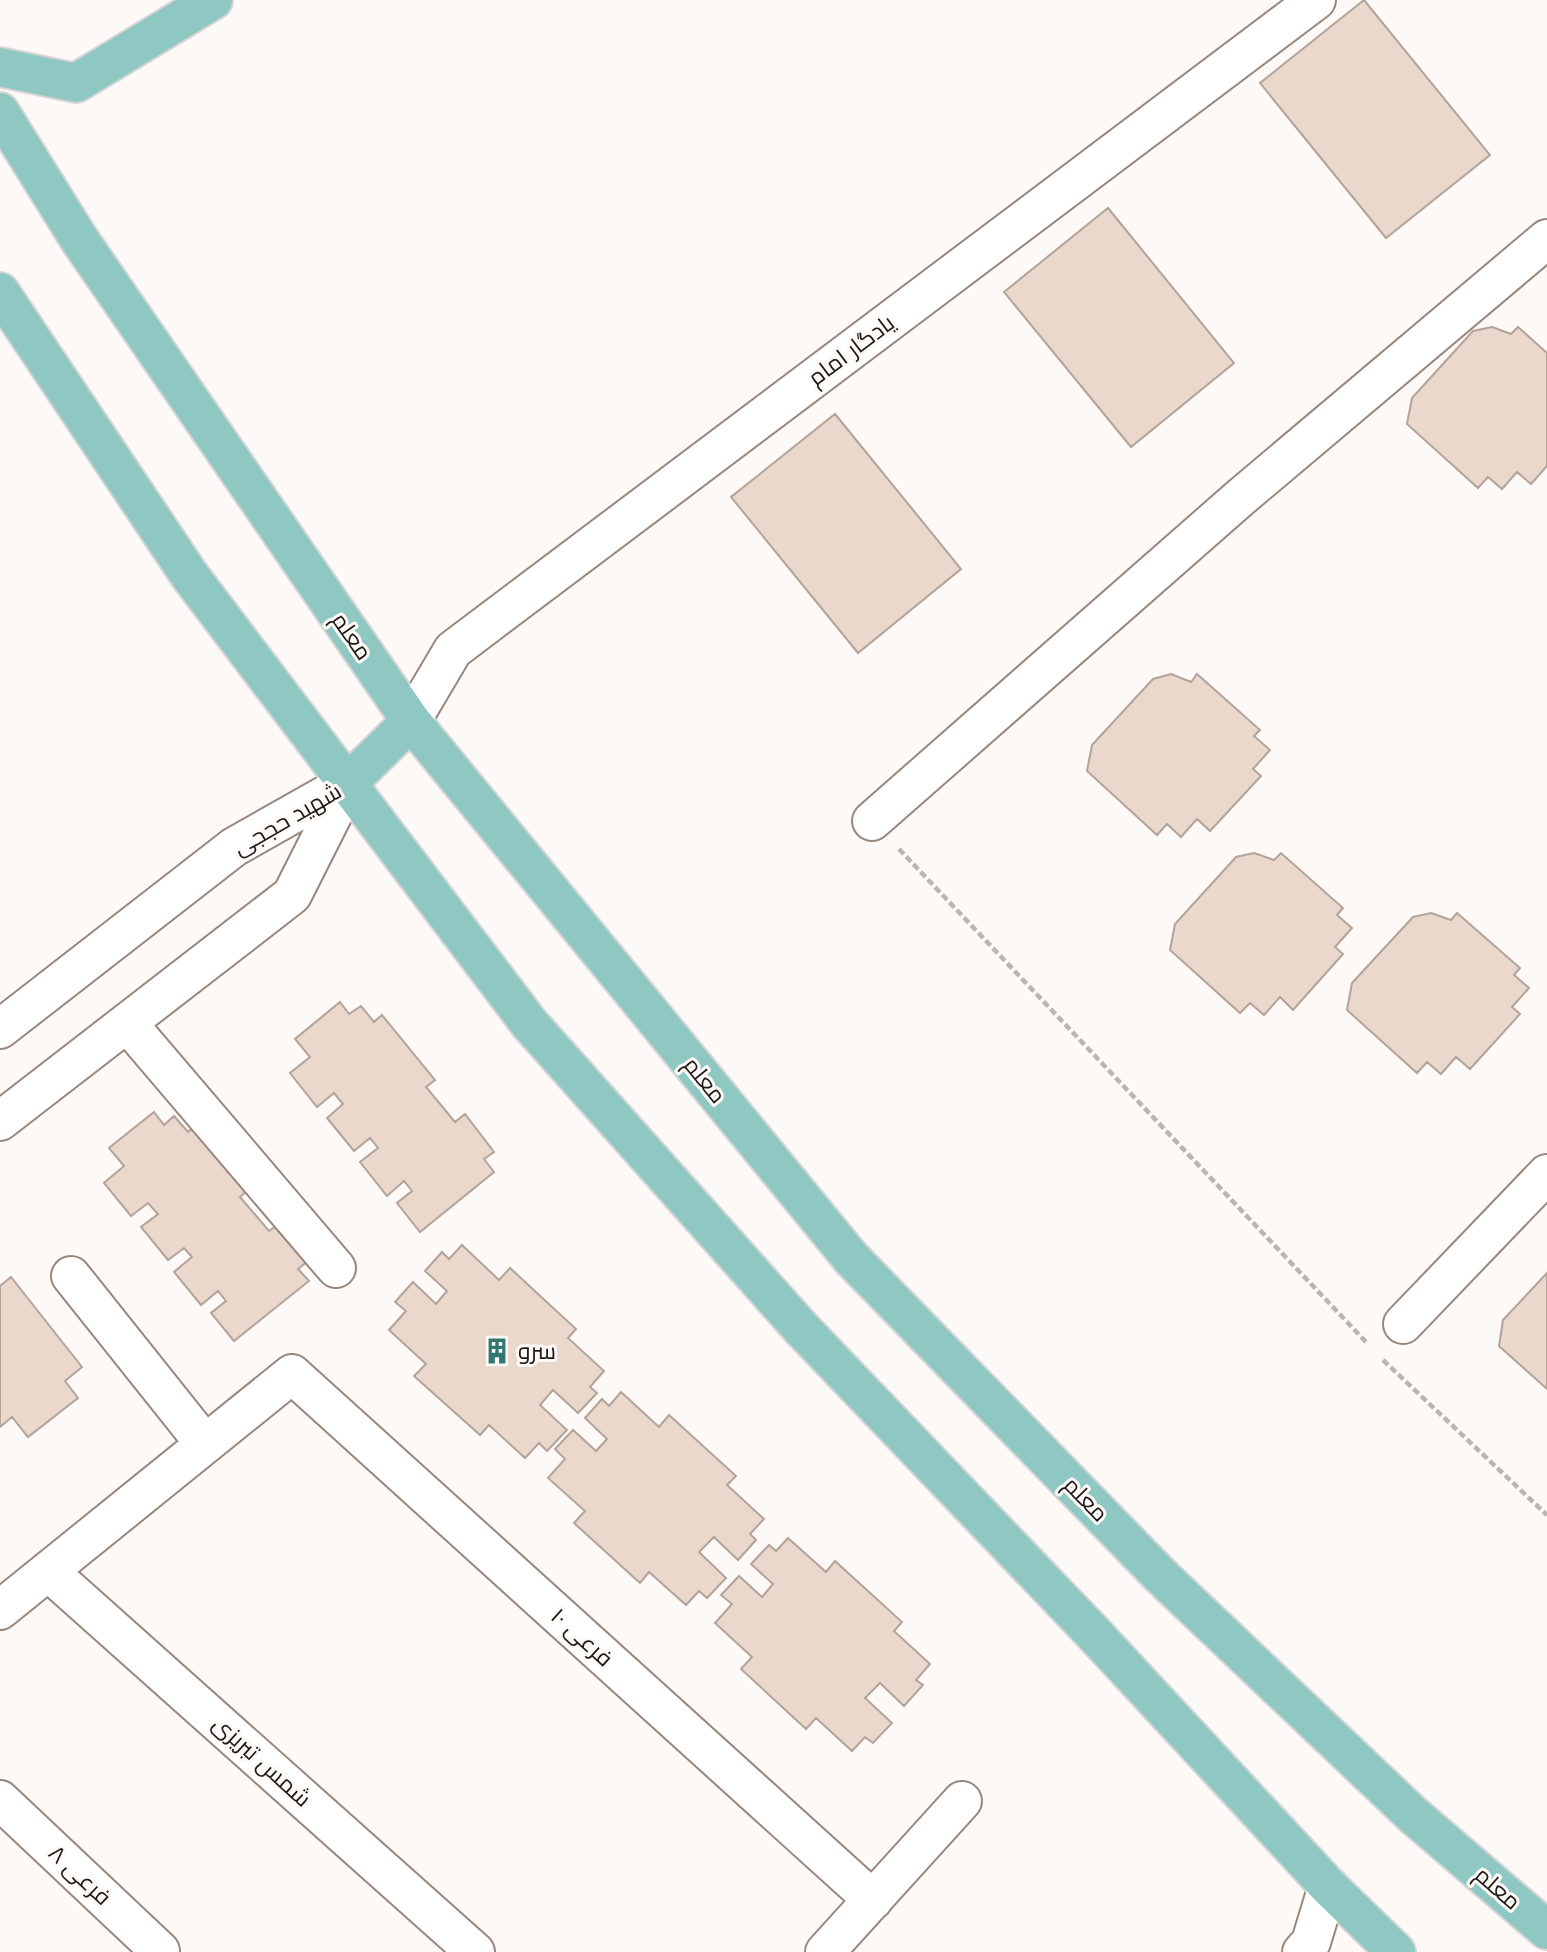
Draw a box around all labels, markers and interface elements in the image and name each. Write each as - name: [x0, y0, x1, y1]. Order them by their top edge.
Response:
- street label: یادگار امام: [803, 309, 901, 393]
- street label: معلم: [324, 607, 377, 666]
- street label: شهید حججی: [228, 778, 346, 861]
- street label: معلم: [676, 1052, 731, 1110]
- building icon: سرو: [482, 1336, 512, 1366]
- place label: سرو: [518, 1338, 556, 1364]
- street label: معلم: [1057, 1471, 1113, 1529]
- street label: فرعی ۱۰: [545, 1603, 618, 1672]
- street label: شمس تبریزی: [207, 1710, 316, 1813]
- street label: فرعی ۸: [43, 1840, 116, 1911]
- street label: معلم: [1468, 1861, 1526, 1917]

